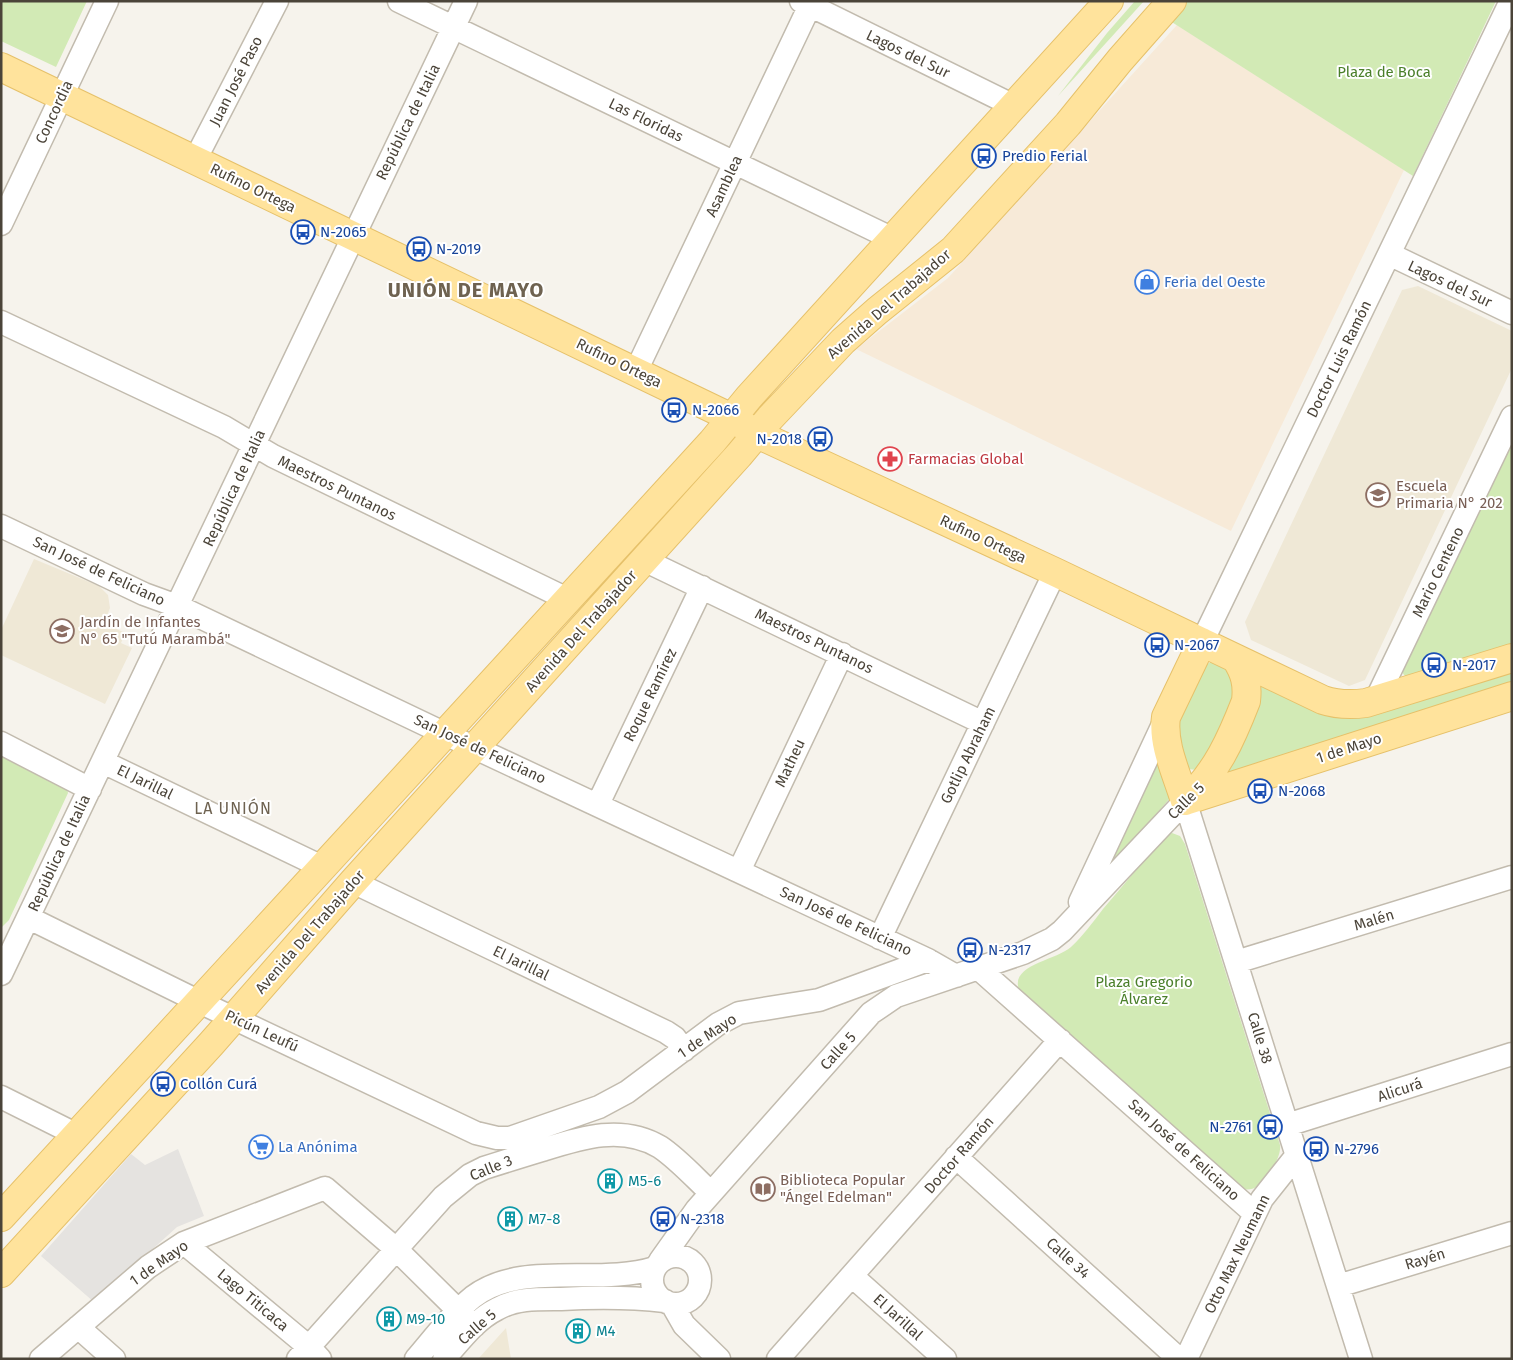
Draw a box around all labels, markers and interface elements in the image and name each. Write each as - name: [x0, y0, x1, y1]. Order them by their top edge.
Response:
- street label: Lagos del Sur: [863, 26, 953, 82]
- street label: Juan José Paso: [206, 33, 266, 129]
- street label: República de Italia: [372, 61, 444, 183]
- park label: Plaza de Boca: [1337, 63, 1431, 81]
- street label: Concordia: [31, 77, 77, 147]
- street label: Las Floridas: [606, 94, 686, 146]
- bus stop icon: Predio Ferial: [971, 143, 997, 169]
- place label: Predio Ferial: [1002, 147, 1088, 165]
- street label: Asamblea: [702, 152, 746, 220]
- street label: Rufino Ortega: [207, 159, 299, 217]
- bus stop icon: N-2065: [290, 219, 316, 245]
- place label: N-2065: [320, 223, 367, 241]
- bus stop icon: N-2019: [406, 236, 432, 262]
- place label: N-2019: [436, 240, 481, 258]
- street label: Avenida Del Trabajador: [824, 245, 955, 363]
- street label: Lagos del Sur: [1405, 257, 1495, 311]
- shop icon: Feria del Oeste: [1134, 269, 1160, 295]
- place label: Feria del Oeste: [1164, 273, 1266, 291]
- district label: UNIÓN DE MAYO: [388, 278, 544, 302]
- street label: Doctor Luis Ramón: [1303, 298, 1375, 420]
- street label: Rufino Ortega: [573, 334, 665, 392]
- bus stop icon: N-2066: [661, 397, 687, 423]
- place label: N-2066: [692, 401, 739, 419]
- bus stop icon: N-2018: [807, 426, 833, 452]
- street label: República de Italia: [199, 427, 269, 549]
- place label: N-2018: [756, 430, 802, 448]
- pharmacy icon: Farmacias Global: [877, 446, 903, 472]
- place label: Farmacias Global: [908, 450, 1024, 468]
- street label: Maestros Puntanos: [275, 452, 399, 524]
- place label: Escuela Primaria N° 202: [1396, 477, 1503, 512]
- school or university icon: Escuela Primaria N° 202: [1365, 482, 1391, 508]
- street label: Rufino Ortega: [937, 511, 1029, 567]
- street label: Mario Centeno: [1408, 524, 1468, 620]
- street label: San José de Feliciano: [30, 533, 168, 609]
- street label: Avenida Del Trabajador: [522, 566, 641, 696]
- street label: Maestros Puntanos: [752, 605, 876, 677]
- place label: Jardín de Infantes N° 65 "Tutú Marambá": [80, 613, 230, 648]
- school or university icon: Jardín de Infantes N° 65 "Tutú Marambá": [49, 618, 75, 644]
- bus stop icon: N-2067: [1144, 632, 1170, 658]
- place label: N-2067: [1174, 636, 1220, 654]
- street label: Roque Ramírez: [620, 645, 681, 745]
- bus stop icon: N-2017: [1421, 652, 1447, 678]
- place label: N-2017: [1452, 656, 1496, 674]
- street label: Gotlip Abraham: [937, 704, 999, 806]
- street label: San José de Feliciano: [411, 711, 549, 787]
- street label: 1 de Mayo: [1314, 729, 1384, 767]
- street label: Matheu: [771, 736, 809, 790]
- street label: El Jarillal: [114, 761, 177, 804]
- bus stop icon: N-2068: [1247, 778, 1273, 804]
- street label: Calle 5: [1164, 779, 1208, 823]
- place label: N-2068: [1278, 782, 1325, 800]
- street label: República de Italia: [24, 792, 94, 914]
- district label: LA UNIÓN: [194, 798, 272, 818]
- street label: Avenida Del Trabajador: [251, 866, 369, 997]
- street label: San José de Feliciano: [777, 883, 915, 959]
- street label: Malén: [1352, 905, 1396, 935]
- bus stop icon: N-2317: [957, 937, 983, 963]
- place label: N-2317: [988, 941, 1031, 959]
- street label: El Jarillal: [490, 942, 553, 985]
- park label: Plaza Gregorio Álvarez: [1095, 973, 1193, 1008]
- street label: Picún Leufú: [222, 1006, 302, 1056]
- street label: 1 de Mayo: [674, 1010, 740, 1062]
- street label: Calle 38: [1244, 1010, 1276, 1066]
- street label: Calle 5: [816, 1028, 860, 1074]
- bus stop icon: Collón Curá: [150, 1071, 176, 1097]
- street label: Alicurá: [1375, 1074, 1425, 1106]
- place label: Collón Curá: [180, 1075, 257, 1093]
- street label: San José de Feliciano: [1125, 1095, 1243, 1205]
- street label: Doctor Ramón: [920, 1113, 998, 1197]
- bus stop icon: N-2761: [1257, 1114, 1283, 1140]
- place label: N-2761: [1209, 1118, 1252, 1136]
- supermarket icon: La Anónima: [248, 1134, 274, 1160]
- bus stop icon: N-2796: [1303, 1136, 1329, 1162]
- place label: La Anónima: [278, 1138, 358, 1156]
- place label: N-2796: [1334, 1140, 1379, 1158]
- street label: Calle 3: [467, 1151, 515, 1185]
- building icon: M5-6: [597, 1168, 623, 1194]
- place label: Biblioteca Popular "Ángel Edelman": [780, 1171, 905, 1206]
- place label: M5-6: [628, 1172, 661, 1190]
- library icon: Biblioteca Popular "Ángel Edelman": [750, 1176, 776, 1202]
- street label: Otto Max Neumann: [1200, 1191, 1274, 1317]
- building icon: M7-8: [497, 1206, 523, 1232]
- bus stop icon: N-2318: [650, 1206, 676, 1232]
- place label: M7-8: [528, 1210, 561, 1228]
- place label: N-2318: [680, 1210, 725, 1228]
- street label: Calle 34: [1042, 1234, 1094, 1282]
- street label: 1 de Mayo: [126, 1236, 192, 1290]
- street label: Rayén: [1403, 1244, 1447, 1274]
- street label: Lago Titicaca: [214, 1265, 292, 1335]
- street label: El Jarillal: [870, 1290, 927, 1344]
- building icon: M9-10: [376, 1306, 402, 1332]
- street label: Calle 5: [454, 1306, 500, 1348]
- place label: M9-10: [406, 1310, 445, 1328]
- building icon: M4: [565, 1318, 591, 1344]
- place label: M4: [596, 1322, 616, 1340]

